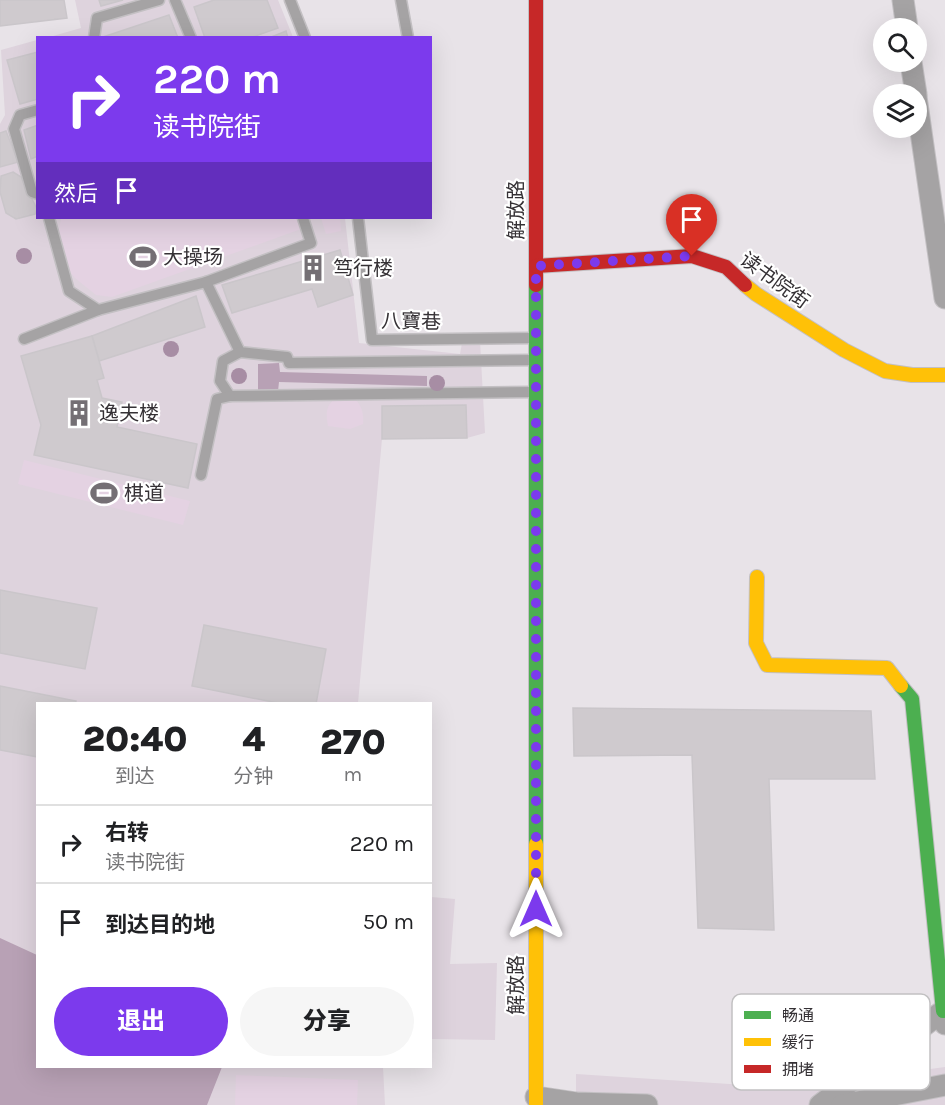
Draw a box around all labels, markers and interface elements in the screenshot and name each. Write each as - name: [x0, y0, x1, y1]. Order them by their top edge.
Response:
- map controls: [873, 18, 927, 138]
- button: search: [873, 18, 927, 72]
- text: 220 m: [153, 54, 281, 104]
- icon: right: [54, 60, 132, 138]
- button: layers: [873, 84, 927, 138]
- text: 读书院街: [153, 111, 261, 143]
- icon: arrive: [110, 174, 143, 207]
- street label: 解放路: [505, 180, 528, 240]
- text: 然后: [54, 181, 98, 207]
- pin: [666, 194, 717, 256]
- icon: arrive: [675, 203, 708, 236]
- sports icon: 大操场: [128, 242, 158, 272]
- place label: 大操场: [163, 246, 223, 269]
- street label: 读书院街: [736, 248, 814, 313]
- building icon: 笃行楼: [298, 253, 328, 283]
- place label: 笃行楼: [333, 257, 393, 280]
- street label: 八寶巷: [381, 309, 441, 334]
- building icon: 逸夫楼: [64, 398, 94, 428]
- place label: 逸夫楼: [99, 402, 159, 425]
- sports icon: 棋道: [89, 478, 119, 508]
- place label: 棋道: [124, 482, 164, 505]
- text: 20:40: [82, 718, 187, 760]
- text: 4: [242, 718, 265, 760]
- text: 270: [320, 721, 386, 763]
- text: m: [343, 763, 362, 786]
- text: 到达: [115, 765, 155, 788]
- text: 分钟: [234, 765, 274, 788]
- text: 右转: [105, 820, 149, 846]
- icon: right: [54, 828, 87, 861]
- text: 220 m: [350, 831, 414, 857]
- text: 读书院街: [105, 851, 185, 874]
- position arrow: [504, 877, 568, 941]
- icon: arrive: [54, 906, 87, 939]
- text: 50 m: [363, 909, 414, 935]
- text: 到达目的地: [105, 912, 215, 938]
- street label: 解放路: [505, 955, 528, 1015]
- button: 退出: [54, 987, 228, 1056]
- button: 分享: [240, 987, 414, 1056]
- legend: [732, 994, 930, 1090]
- text: 畅通: [782, 1006, 814, 1025]
- text: 缓行: [782, 1033, 814, 1052]
- text: 拥堵: [782, 1060, 814, 1079]

